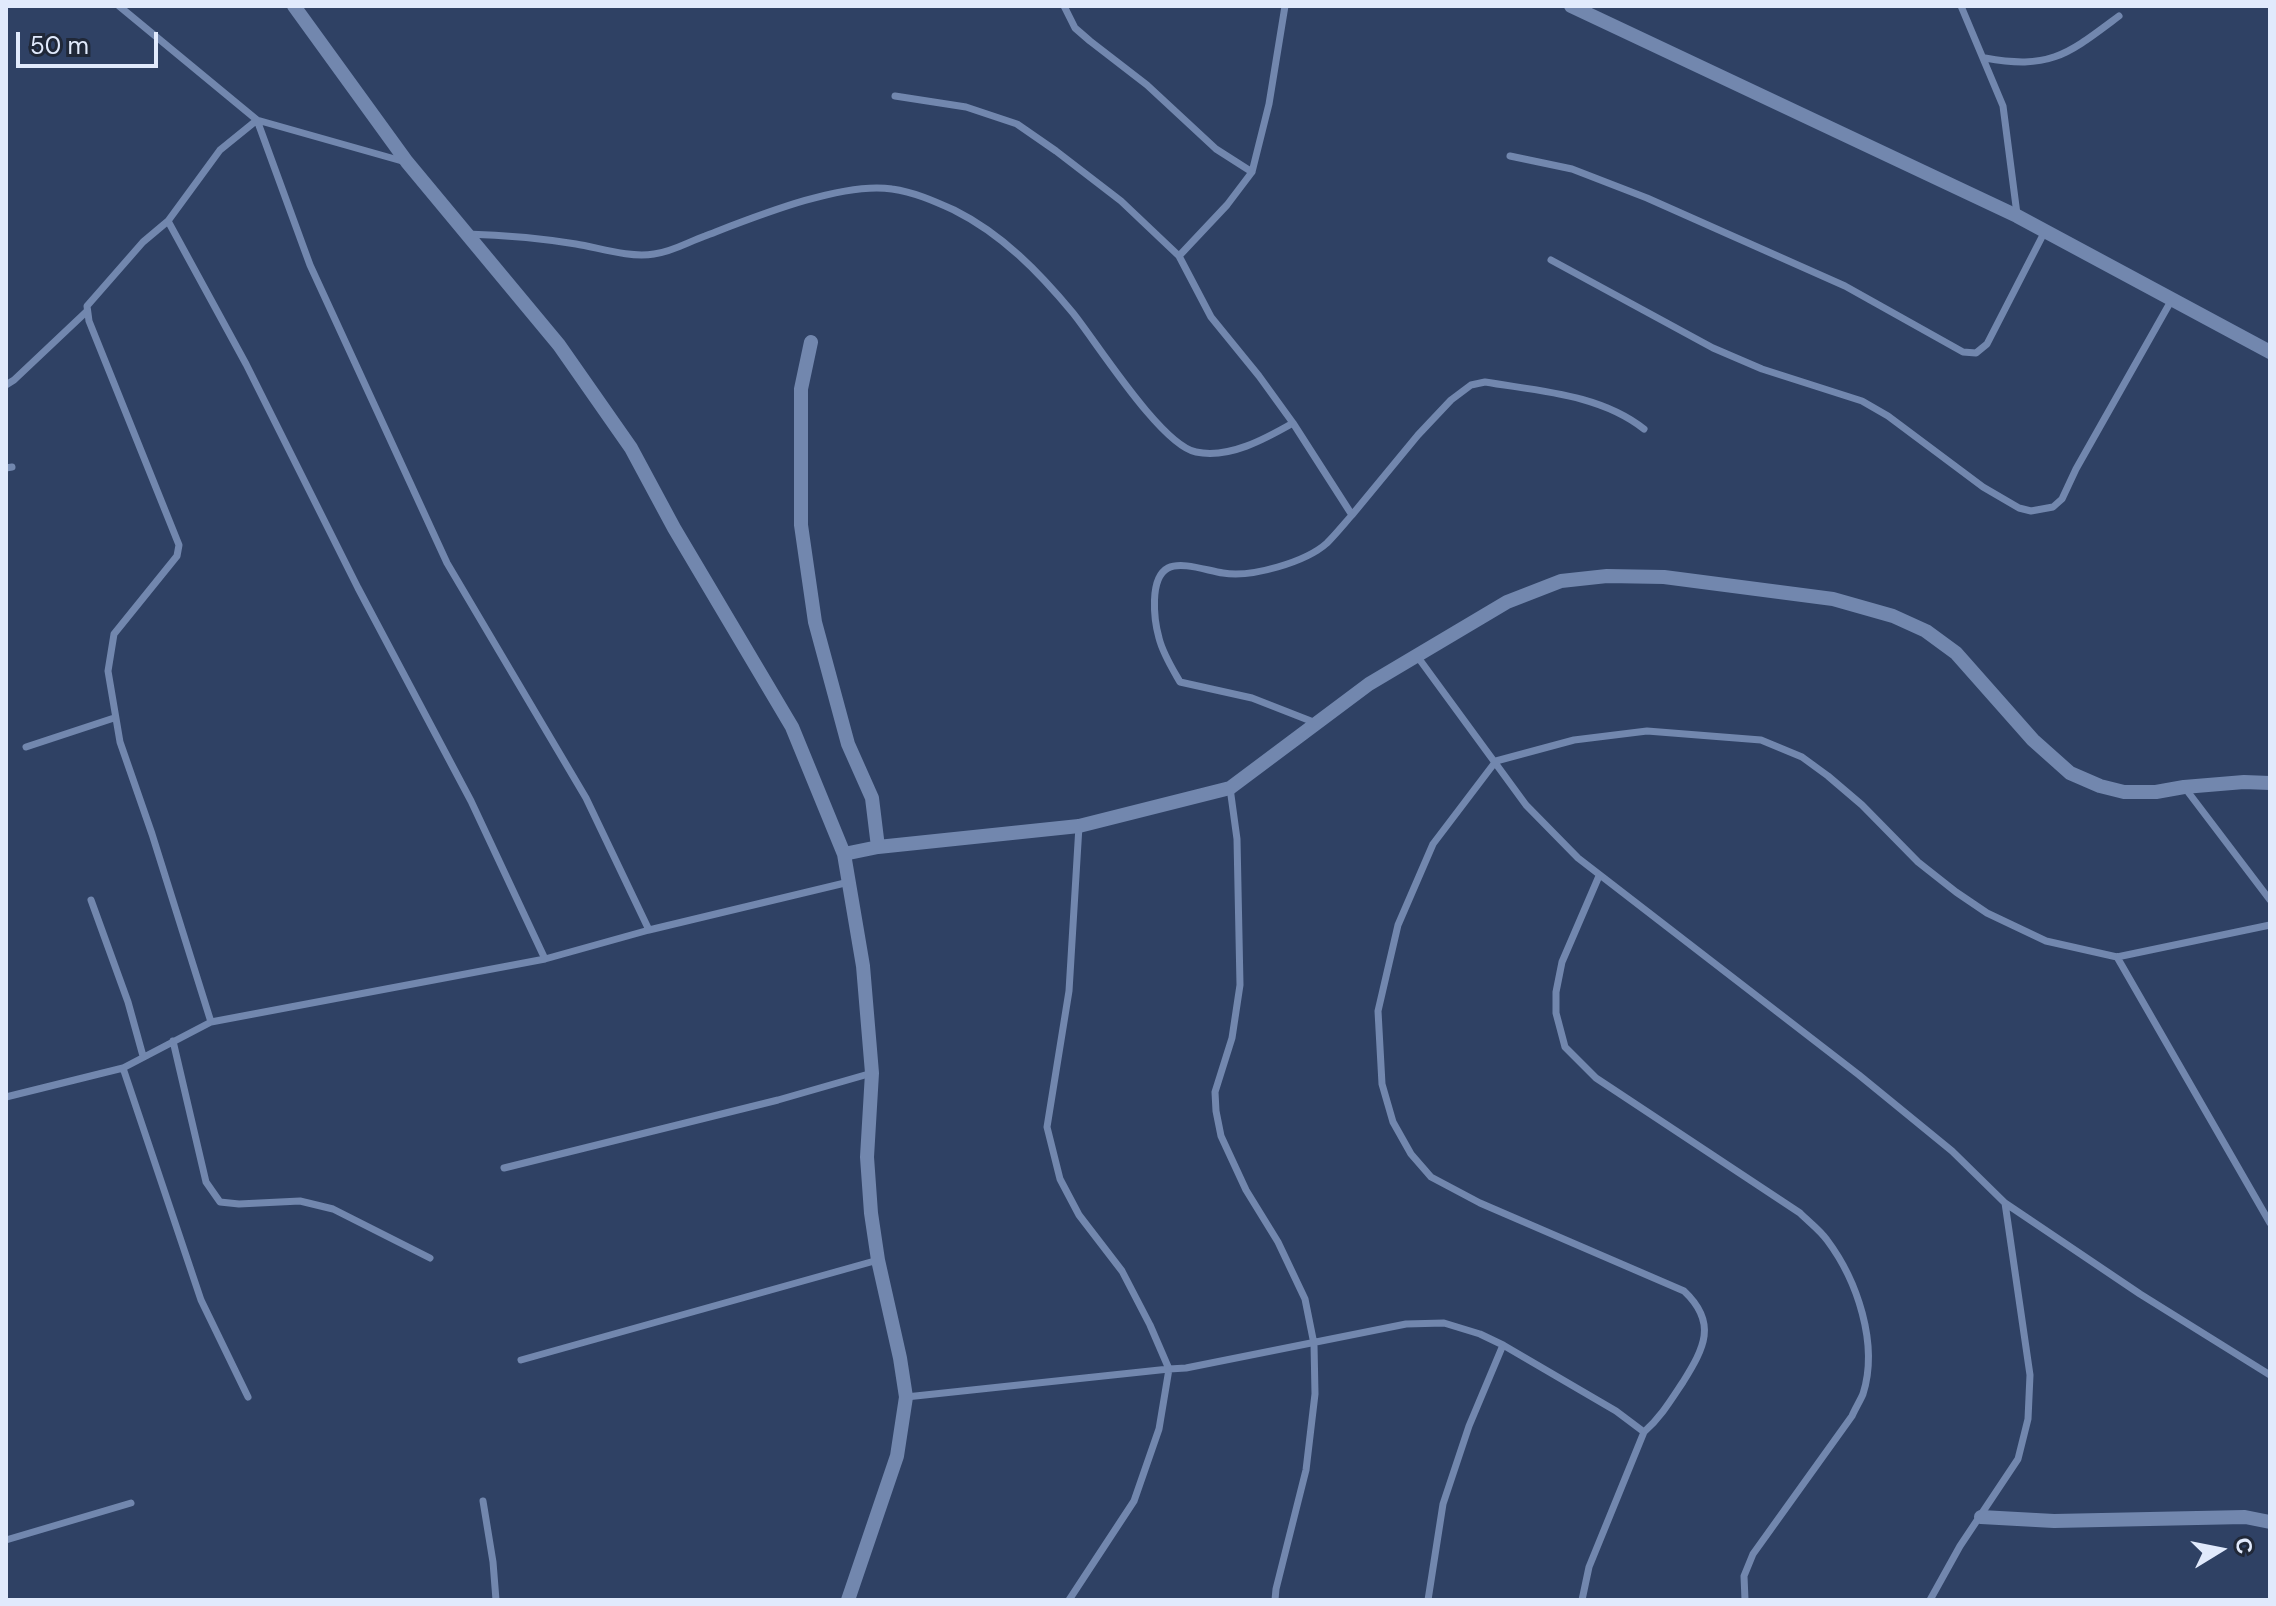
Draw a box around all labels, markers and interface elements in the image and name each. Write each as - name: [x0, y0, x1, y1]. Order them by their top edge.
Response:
- scale bar: [20, 16, 162, 66]
- text: 50 m: [30, 30, 89, 61]
- north arrow: [2180, 1510, 2260, 1590]
- text: С: [2228, 1535, 2260, 1556]

